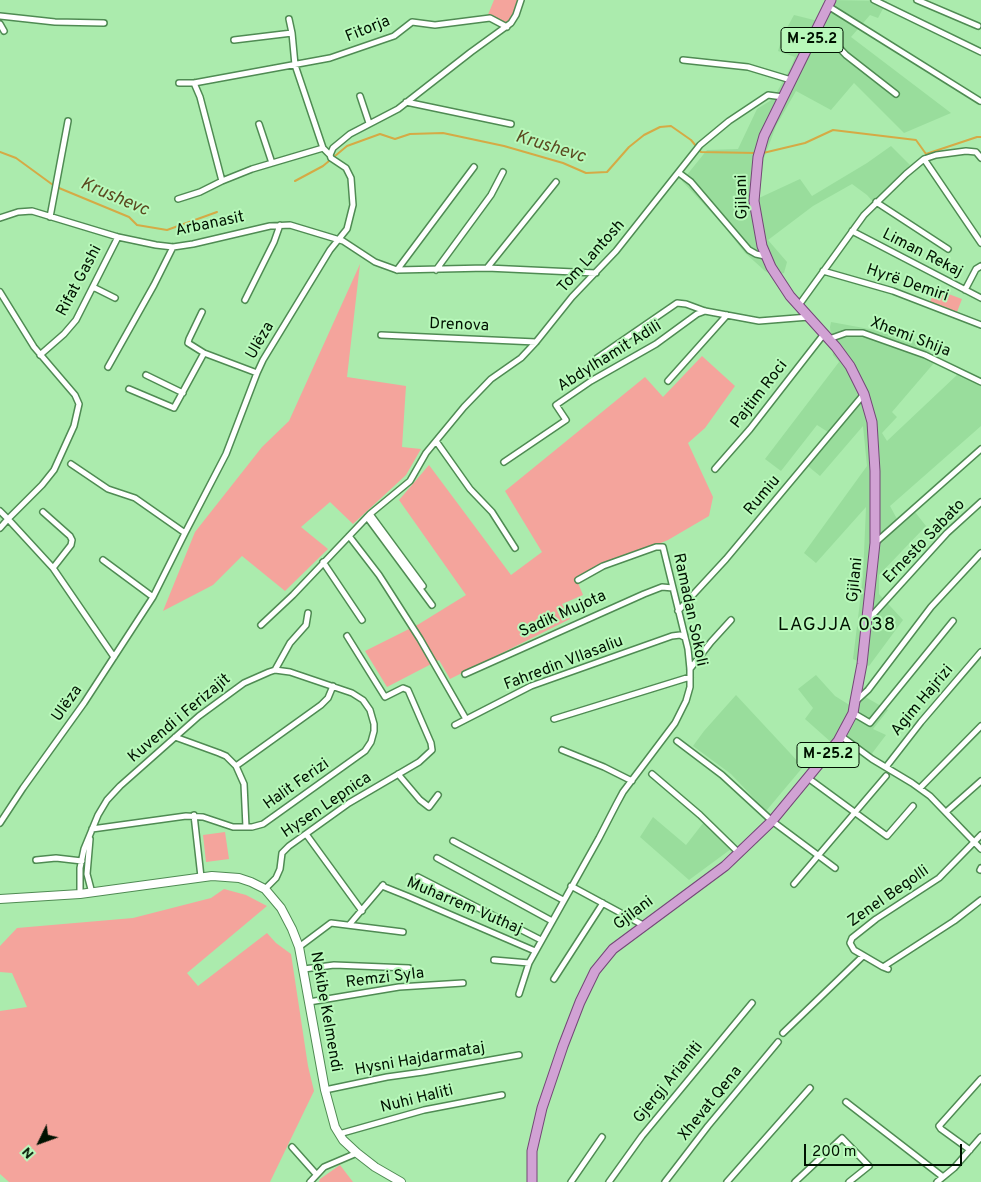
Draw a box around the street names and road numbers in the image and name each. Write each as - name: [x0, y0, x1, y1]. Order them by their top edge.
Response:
- street label: Fitorja: [343, 12, 393, 48]
- road number: M-25.2: [781, 28, 843, 52]
- street label: Gjilani: [733, 174, 753, 220]
- street label: Arbanasit: [174, 208, 246, 242]
- street label: Tom Lantosh: [554, 217, 630, 297]
- street label: Liman Rekaj: [878, 225, 966, 283]
- street label: Rifat Gashi: [53, 242, 107, 320]
- street label: Hyrë Demiri: [863, 261, 951, 307]
- street label: Xhemi Shija: [867, 314, 953, 362]
- street label: Drenova: [429, 315, 489, 337]
- street label: Abdylhamit Adili: [554, 317, 666, 397]
- street label: Ulëza: [243, 319, 279, 363]
- street label: Pajtim Roci: [727, 357, 793, 433]
- street label: Rumiu: [741, 472, 785, 520]
- street label: Ernesto Sabato: [880, 496, 970, 588]
- street label: Ramadan Sokoli: [668, 552, 710, 668]
- street label: Gjilani: [844, 557, 868, 603]
- street label: Sadik Mujota: [517, 587, 609, 643]
- street label: Fahredin Vllasaliu: [502, 632, 626, 696]
- street label: Agim Hajrizi: [888, 661, 958, 741]
- street label: Kuvendi i Ferizajit: [125, 670, 235, 768]
- street label: Ulëza: [49, 682, 87, 726]
- road number: M-25.2: [797, 742, 859, 768]
- street label: Halit Ferizi: [260, 755, 334, 815]
- street label: Hysen Lepnica: [278, 769, 376, 843]
- street label: Zenel Begolli: [845, 862, 933, 932]
- street label: Muharrem Vuthaj: [403, 874, 525, 940]
- street label: Gjilani: [610, 893, 658, 935]
- street label: Nekibe Kelmendi: [305, 950, 345, 1074]
- street label: Remzi Syla: [345, 965, 425, 993]
- street label: Gjergj Arianiti: [630, 1038, 708, 1128]
- street label: Hysni Hajdarmataj: [353, 1039, 487, 1081]
- street label: Xhevat Qena: [675, 1063, 747, 1145]
- street label: Nuhi Haliti: [379, 1082, 455, 1118]

